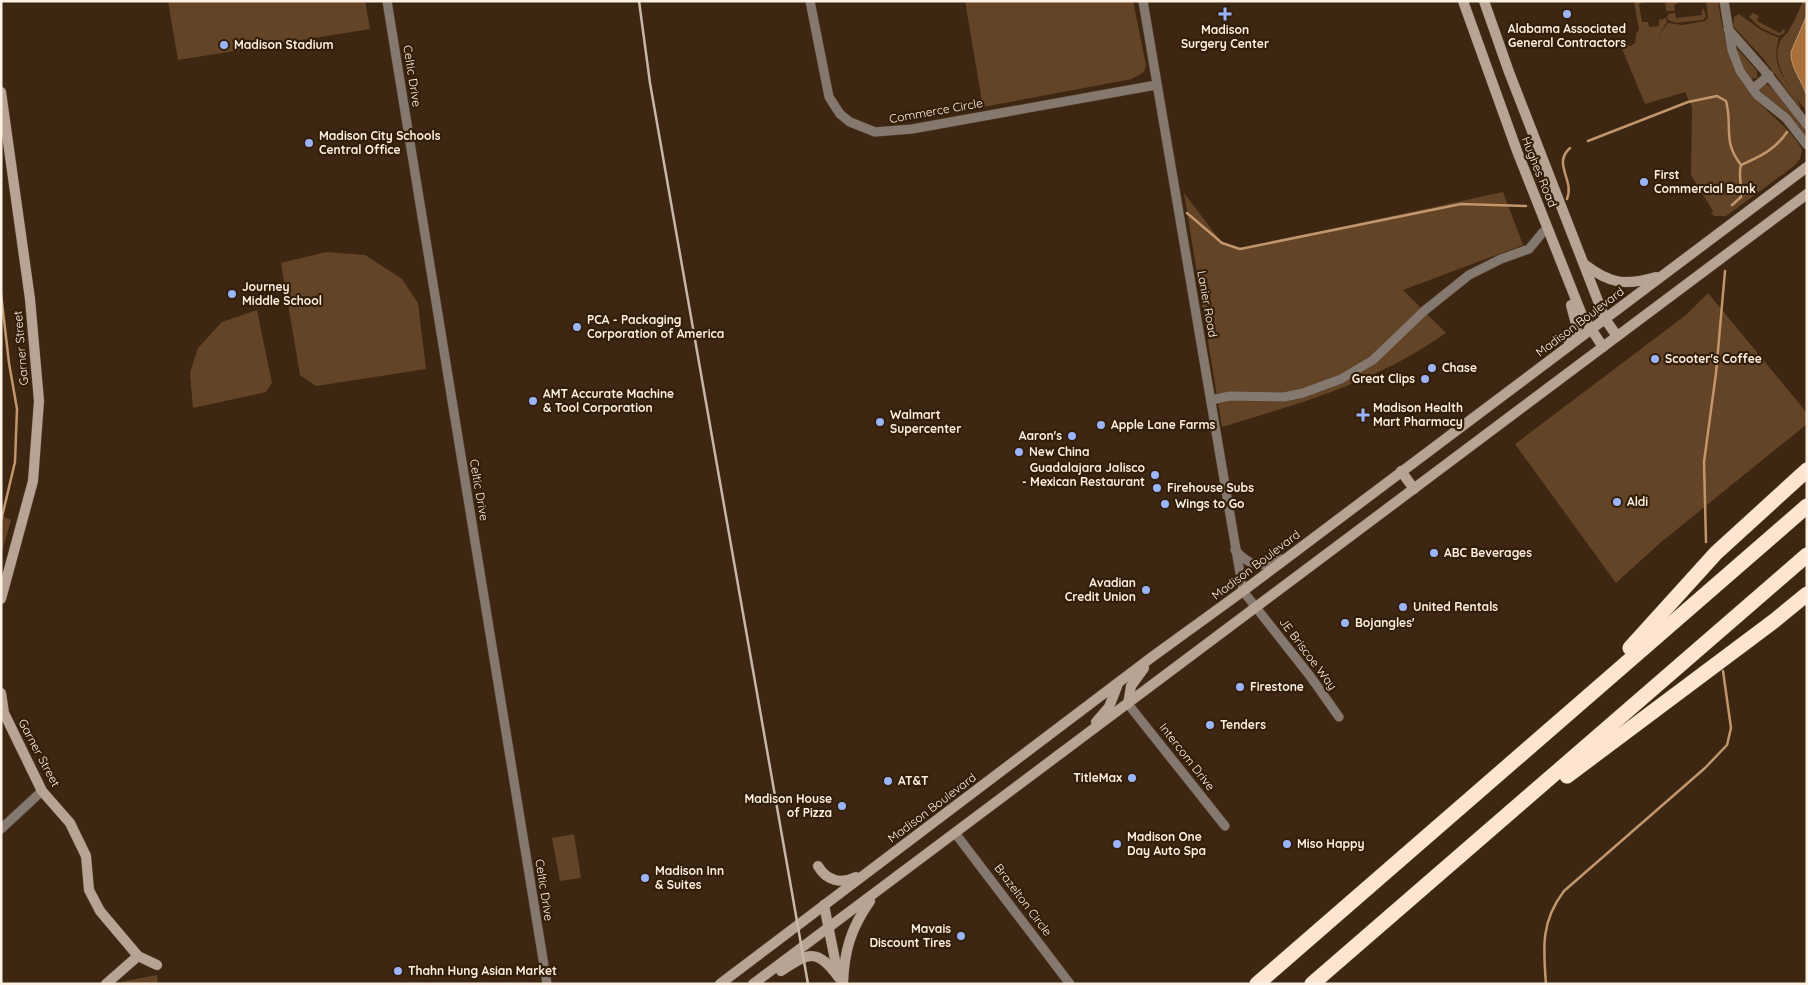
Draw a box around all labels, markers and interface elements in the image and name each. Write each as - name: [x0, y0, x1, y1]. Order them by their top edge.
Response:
- marker: Madison Surgery Center: [1218, 7, 1232, 21]
- marker: Alabama Associated General Contractors: [1561, 8, 1573, 20]
- place label: Alabama Associated General Contractors: [1508, 21, 1626, 50]
- place label: Madison Surgery Center: [1181, 22, 1269, 51]
- place label: Madison Stadium: [234, 37, 334, 52]
- marker: Madison Stadium: [218, 39, 230, 51]
- street label: Celtic Drive: [400, 44, 425, 108]
- street label: Commerce Circle: [888, 95, 984, 126]
- place label: Madison City Schools Central Office: [319, 128, 441, 157]
- street label: Hughes Road: [1518, 134, 1560, 209]
- marker: Madison City Schools Central Office: [303, 137, 315, 149]
- place label: First Commercial Bank: [1654, 167, 1756, 196]
- marker: First Commercial Bank: [1638, 176, 1650, 188]
- street label: Lanier Road: [1194, 269, 1221, 339]
- place label: Journey Middle School: [242, 279, 322, 308]
- street label: Madison Boulevard: [1533, 284, 1627, 360]
- marker: Journey Middle School: [226, 288, 238, 300]
- street label: Garner Street: [10, 310, 31, 386]
- place label: PCA - Packaging Corporation of America: [587, 312, 724, 341]
- marker: PCA - Packaging Corporation of America: [571, 321, 583, 333]
- place label: Scooter's Coffee: [1665, 351, 1762, 366]
- marker: Scooter's Coffee: [1649, 353, 1661, 365]
- place label: Chase: [1442, 360, 1477, 375]
- marker: Chase: [1426, 362, 1438, 374]
- place label: Great Clips: [1352, 371, 1415, 386]
- marker: Great Clips: [1419, 373, 1431, 385]
- place label: AMT Accurate Machine & Tool Corporation: [543, 386, 674, 415]
- marker: AMT Accurate Machine & Tool Corporation: [527, 395, 539, 407]
- place label: Madison Health Mart Pharmacy: [1373, 400, 1463, 429]
- place label: Walmart Supercenter: [890, 407, 961, 436]
- marker: Madison Health Mart Pharmacy: [1357, 409, 1369, 421]
- marker: Walmart Supercenter: [874, 416, 886, 428]
- place label: Apple Lane Farms: [1111, 417, 1215, 432]
- marker: Apple Lane Farms: [1095, 419, 1107, 431]
- place label: Aaron's: [1019, 428, 1062, 443]
- marker: Aaron's: [1066, 430, 1078, 442]
- place label: New China: [1029, 444, 1090, 459]
- marker: New China: [1013, 446, 1025, 458]
- street label: Celtic Drive: [467, 458, 492, 522]
- place label: Guadalajara Jalisco - Mexican Restaurant: [1022, 460, 1146, 489]
- marker: Guadalajara Jalisco - Mexican Restaurant: [1149, 469, 1161, 481]
- place label: Firehouse Subs: [1167, 480, 1254, 495]
- marker: Firehouse Subs: [1151, 482, 1163, 494]
- place label: Aldi: [1627, 494, 1648, 509]
- place label: Wings to Go: [1175, 496, 1245, 511]
- marker: Aldi: [1611, 496, 1623, 508]
- marker: Wings to Go: [1159, 498, 1171, 510]
- street label: Madison Boulevard: [1209, 527, 1303, 603]
- place label: ABC Beverages: [1444, 545, 1532, 560]
- marker: ABC Beverages: [1428, 547, 1440, 559]
- place label: Avadian Credit Union: [1065, 575, 1136, 604]
- marker: Avadian Credit Union: [1140, 584, 1152, 596]
- place label: United Rentals: [1413, 599, 1498, 614]
- marker: United Rentals: [1397, 601, 1409, 613]
- street label: JE Briscoe Way: [1276, 615, 1340, 693]
- place label: Bojangles': [1355, 615, 1415, 630]
- marker: Bojangles': [1339, 617, 1351, 629]
- place label: Firestone: [1250, 679, 1304, 694]
- marker: Firestone: [1234, 681, 1246, 693]
- street label: Garner Street: [15, 716, 64, 789]
- place label: Tenders: [1220, 717, 1266, 732]
- marker: Tenders: [1204, 719, 1216, 731]
- street label: Intercom Drive: [1156, 720, 1219, 794]
- street label: Madison Boulevard: [885, 770, 979, 846]
- place label: TitleMax: [1073, 770, 1122, 785]
- marker: TitleMax: [1126, 772, 1138, 784]
- place label: AT&T: [898, 773, 929, 788]
- marker: AT&T: [882, 775, 894, 787]
- place label: Madison House of Pizza: [744, 791, 832, 820]
- marker: Madison House of Pizza: [836, 800, 848, 812]
- place label: Madison One Day Auto Spa: [1127, 829, 1206, 858]
- place label: Miso Happy: [1297, 836, 1365, 851]
- marker: Madison One Day Auto Spa: [1111, 838, 1123, 850]
- marker: Miso Happy: [1281, 838, 1293, 850]
- street label: Celtic Drive: [532, 858, 557, 922]
- street label: Brazelton Circle: [991, 861, 1056, 939]
- place label: Madison Inn & Suites: [655, 863, 724, 892]
- marker: Madison Inn & Suites: [639, 872, 651, 884]
- place label: Mavais Discount Tires: [869, 921, 951, 950]
- marker: Mavais Discount Tires: [955, 930, 967, 942]
- place label: Thahn Hung Asian Market: [408, 963, 557, 978]
- marker: Thahn Hung Asian Market: [392, 965, 404, 977]

